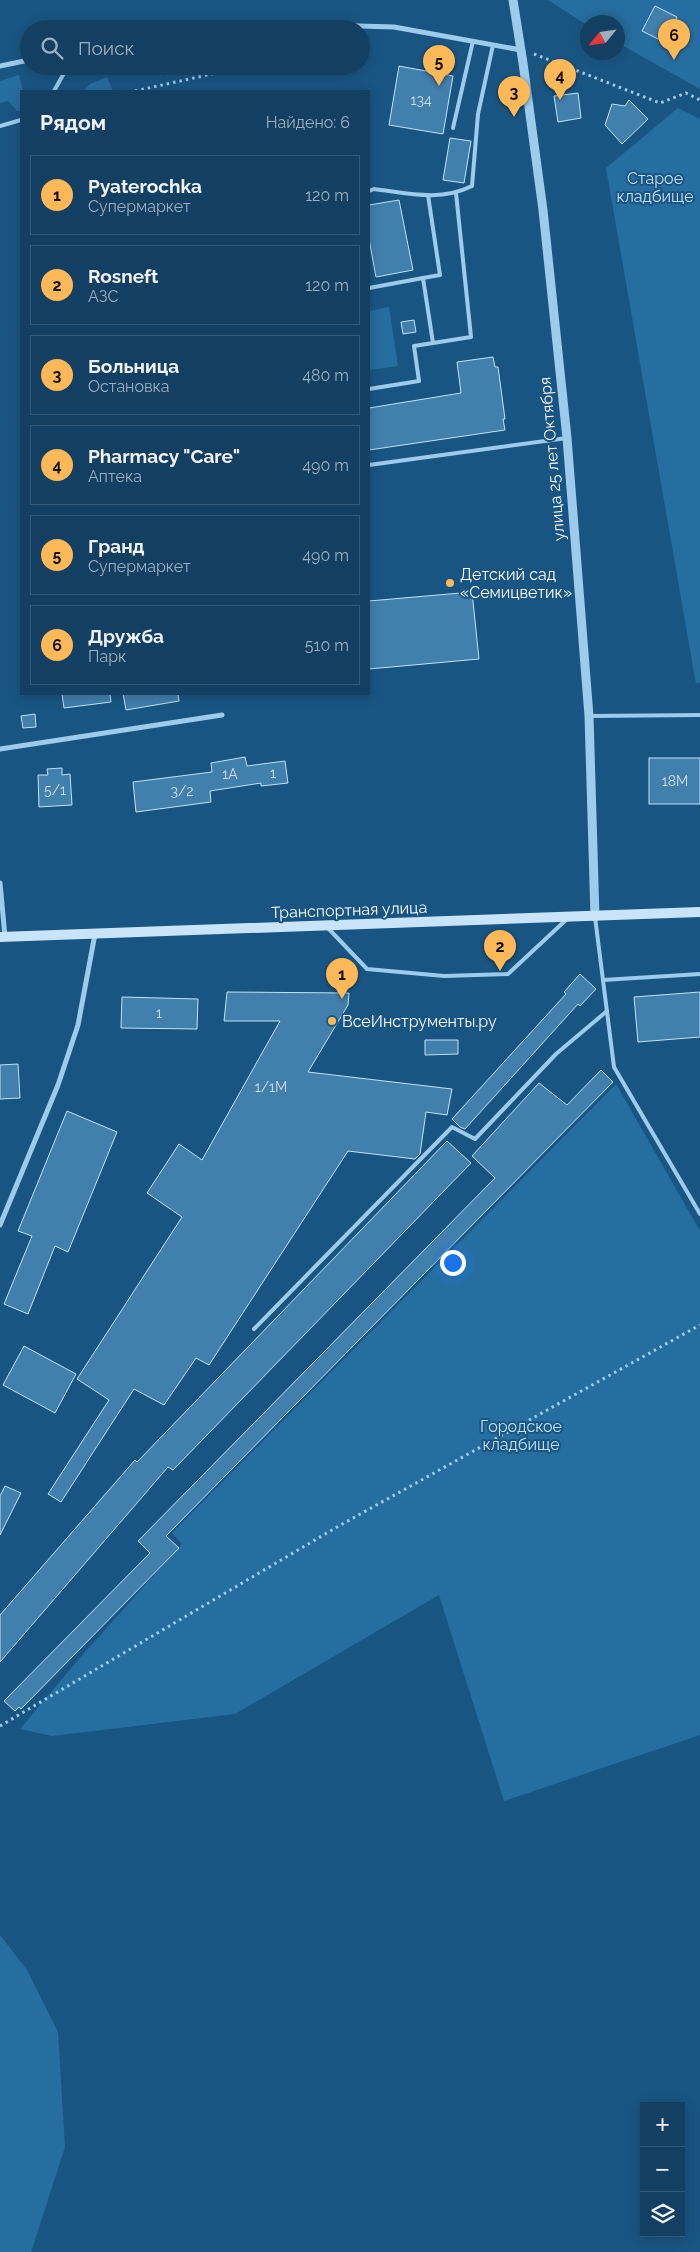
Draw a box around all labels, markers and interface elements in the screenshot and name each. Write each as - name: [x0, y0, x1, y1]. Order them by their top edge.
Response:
- north arrow: [580, 15, 625, 60]
- pin: 6: [658, 19, 690, 60]
- search box: [20, 20, 370, 75]
- icon: search: [38, 34, 66, 62]
- text: Поиск: [78, 37, 134, 59]
- pin: 5: [423, 45, 455, 86]
- pin: 4: [544, 59, 576, 100]
- pin: 3: [498, 76, 530, 117]
- house number: 134: [410, 92, 432, 108]
- text: Рядом: [40, 110, 106, 135]
- text: Найдено: 6: [266, 113, 350, 132]
- park label: Старое кладбище: [616, 169, 694, 206]
- text: Pyaterochka: [88, 175, 202, 197]
- text: 1: [53, 186, 61, 205]
- text: 120 m: [305, 186, 349, 205]
- text: Супермаркет: [88, 197, 191, 216]
- text: Rosneft: [88, 265, 158, 287]
- text: 2: [52, 276, 62, 295]
- text: 120 m: [305, 276, 349, 295]
- text: АЗС: [88, 287, 118, 306]
- text: Больница: [88, 355, 179, 377]
- text: 3: [53, 366, 61, 385]
- text: 480 m: [302, 366, 349, 385]
- street label: улица 25 лет Октября: [535, 376, 569, 542]
- text: Остановка: [88, 377, 170, 396]
- text: Pharmacy "Care": [88, 445, 240, 467]
- text: 4: [52, 456, 62, 475]
- text: 490 m: [302, 456, 349, 475]
- text: Аптека: [88, 467, 142, 486]
- text: Гранд: [88, 535, 145, 557]
- text: 5: [53, 546, 61, 565]
- text: 490 m: [302, 546, 349, 565]
- text: Супермаркет: [88, 557, 191, 576]
- place label: Детский сад «Семицветик»: [460, 565, 572, 602]
- marker: Детский сад «Семицветик»: [444, 577, 456, 589]
- text: Дружба: [88, 625, 164, 647]
- text: 6: [52, 636, 62, 655]
- text: 510 m: [305, 636, 349, 655]
- text: Парк: [88, 647, 126, 666]
- house number: 1: [270, 765, 276, 781]
- house number: 1А: [222, 766, 238, 782]
- house number: 18М: [662, 773, 688, 789]
- house number: 5/1: [44, 782, 66, 798]
- house number: 3/2: [171, 783, 193, 799]
- street label: Транспортная улица: [271, 898, 427, 922]
- pin: 2: [484, 930, 516, 971]
- pin: 1: [326, 958, 358, 999]
- house number: 1: [156, 1005, 162, 1021]
- place label: ВсеИнструменты.ру: [342, 1012, 497, 1031]
- marker: ВсеИнструменты.ру: [326, 1015, 338, 1027]
- house number: 1/1М: [255, 1079, 287, 1095]
- your location: [440, 1250, 466, 1276]
- park label: Городское кладбище: [480, 1417, 562, 1454]
- map controls: [640, 2102, 685, 2237]
- button: +: [640, 2102, 685, 2147]
- button: −: [640, 2147, 685, 2192]
- button: layers: [640, 2192, 685, 2237]

